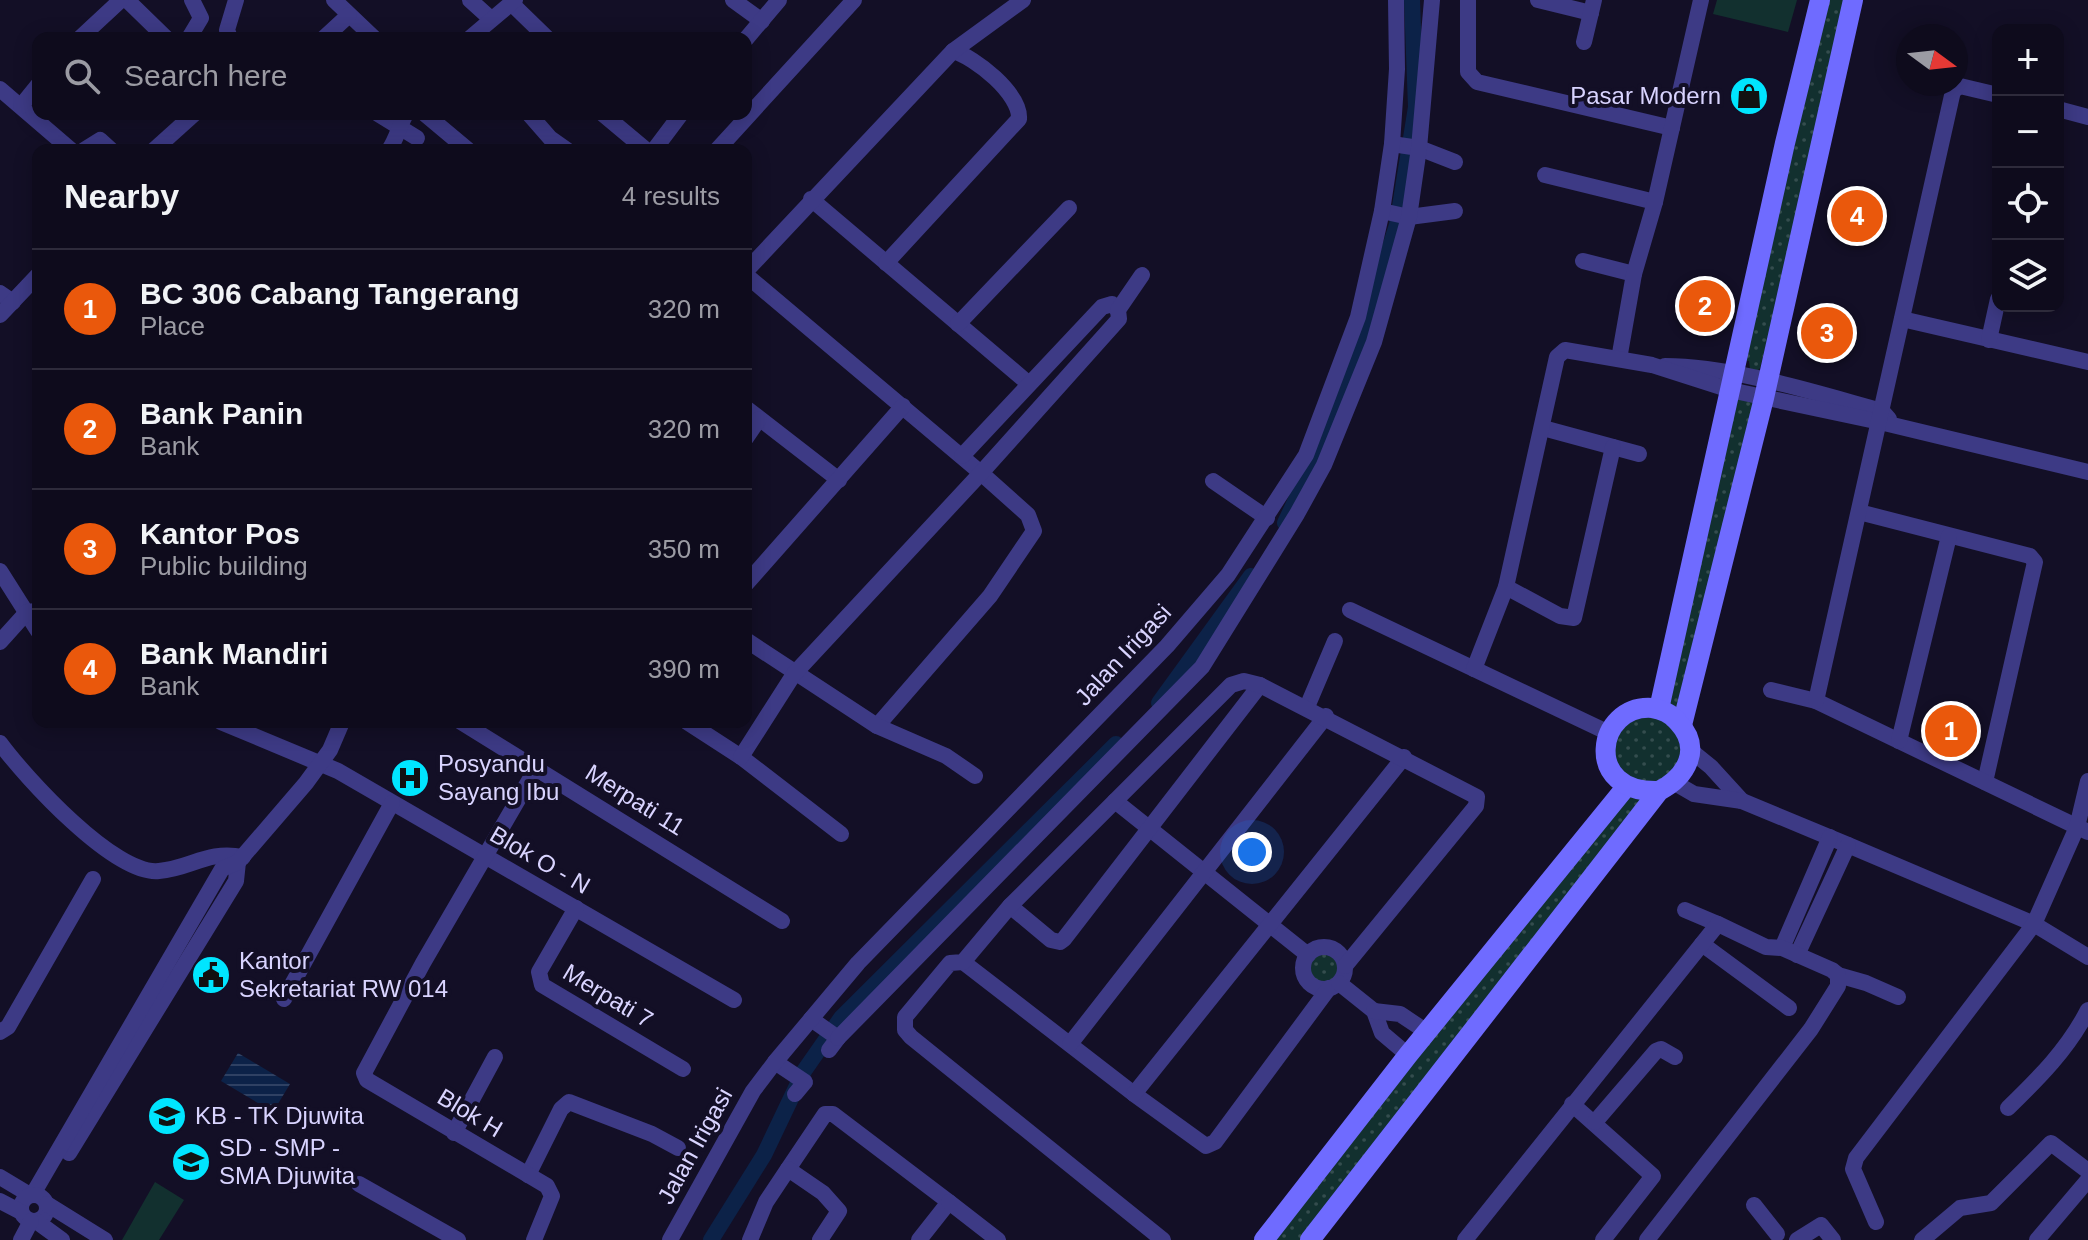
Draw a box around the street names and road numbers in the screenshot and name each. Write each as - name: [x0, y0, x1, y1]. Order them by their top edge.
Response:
- street label: Jalan Irigasi: [1069, 599, 1176, 711]
- street label: Merpati 11: [581, 759, 690, 841]
- street label: Blok O - N: [486, 820, 595, 899]
- street label: Merpati 7: [558, 958, 658, 1033]
- street label: Blok H: [433, 1083, 508, 1142]
- street label: Jalan Irigasi: [652, 1083, 737, 1208]

